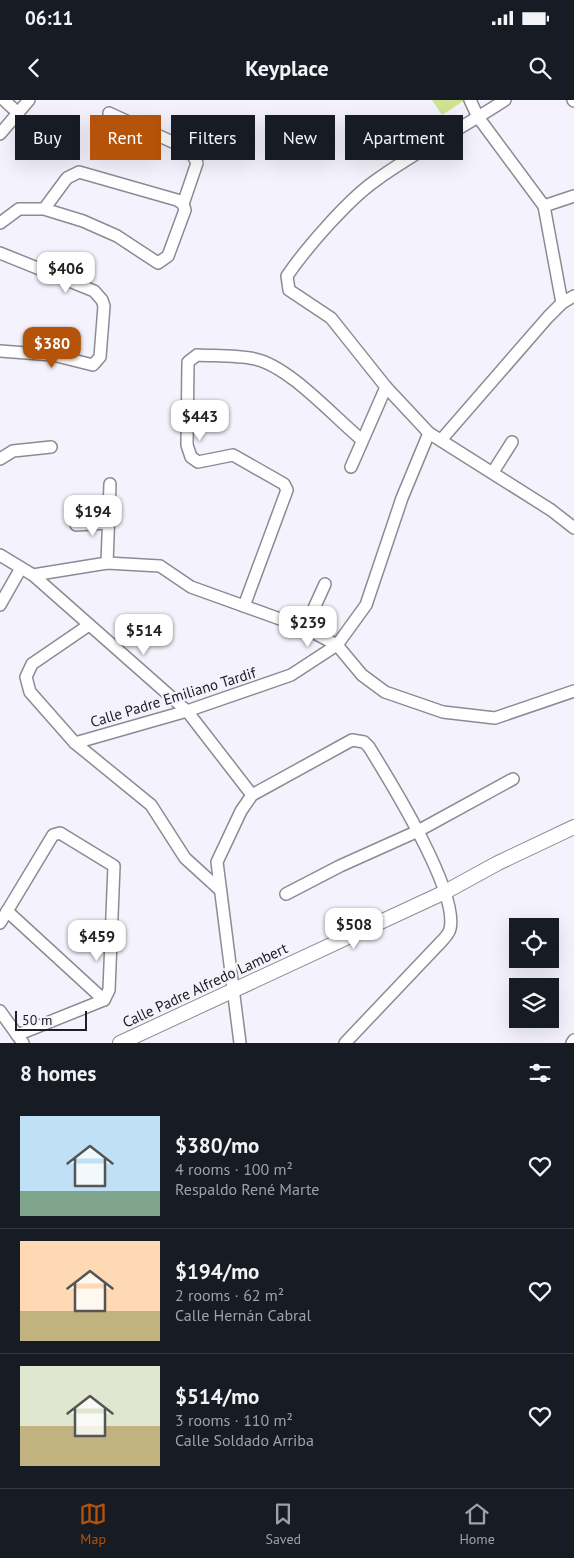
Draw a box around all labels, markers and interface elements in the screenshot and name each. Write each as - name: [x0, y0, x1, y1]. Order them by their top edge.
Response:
- text: 06:11: [25, 6, 73, 30]
- icon: back: [20, 54, 48, 82]
- text: Keyplace: [245, 54, 329, 82]
- icon: search: [526, 54, 554, 82]
- chip: Buy: [15, 115, 80, 160]
- chip: Rent: [90, 115, 161, 160]
- chip: Filters: [171, 115, 255, 160]
- chip: New: [265, 115, 335, 160]
- chip: Apartment: [345, 115, 463, 160]
- pin: $406: [36, 252, 96, 294]
- text: $406: [48, 258, 84, 278]
- pin: $380: [22, 326, 82, 369]
- text: $380: [34, 333, 70, 353]
- pin: $443: [170, 400, 230, 442]
- text: $443: [182, 406, 218, 426]
- pin: $194: [63, 494, 123, 537]
- text: $194: [75, 501, 111, 521]
- pin: $239: [278, 606, 338, 648]
- text: $239: [290, 612, 326, 632]
- pin: $514: [114, 614, 174, 656]
- text: $514: [126, 620, 162, 640]
- street label: Calle Padre Emiliano Tardif: [88, 662, 259, 731]
- pin: $508: [324, 908, 384, 950]
- text: $508: [336, 914, 372, 934]
- map controls: [509, 918, 559, 1028]
- button: locate: [509, 918, 559, 968]
- pin: $459: [67, 920, 127, 962]
- text: $459: [79, 926, 115, 946]
- street label: Calle Padre Alfredo Lambert: [119, 938, 291, 1032]
- button: layers: [509, 978, 559, 1028]
- scale bar: [15, 1008, 88, 1031]
- text: 50 m: [22, 1011, 52, 1029]
- icon: filters: [526, 1059, 554, 1087]
- text: 8 homes: [20, 1060, 96, 1087]
- text: $380/mo: [175, 1132, 259, 1159]
- icon: home: [60, 1136, 120, 1196]
- icon: heart: [526, 1152, 554, 1180]
- text: 4 rooms · 100 m²: [175, 1159, 293, 1179]
- text: Respaldo René Marte: [175, 1179, 319, 1199]
- text: $194/mo: [175, 1258, 259, 1285]
- icon: home: [60, 1261, 120, 1321]
- icon: heart: [526, 1277, 554, 1305]
- text: 2 rooms · 62 m²: [175, 1285, 284, 1305]
- text: Calle Hernán Cabral: [175, 1305, 311, 1325]
- text: $514/mo: [175, 1383, 259, 1410]
- icon: home: [60, 1386, 120, 1446]
- icon: heart: [526, 1402, 554, 1430]
- text: 3 rooms · 110 m²: [175, 1410, 293, 1430]
- text: Calle Soldado Arriba: [175, 1430, 314, 1450]
- tab: Map: [79, 1500, 107, 1548]
- tab: Saved: [265, 1500, 301, 1548]
- tab: Home: [459, 1500, 495, 1548]

